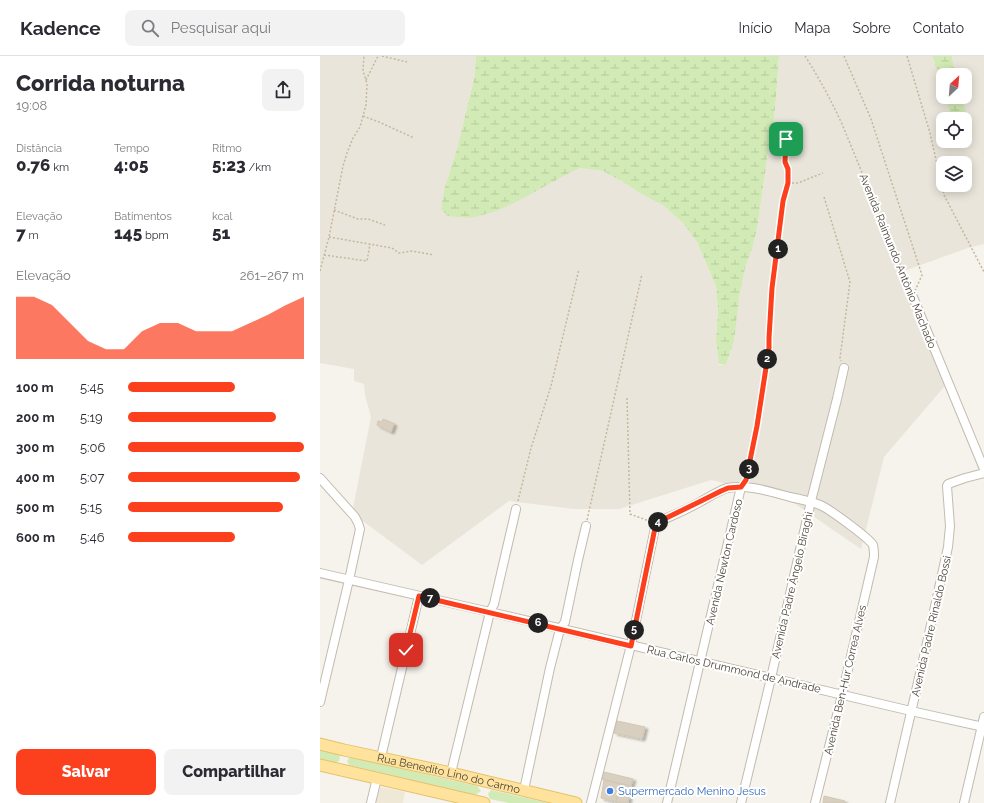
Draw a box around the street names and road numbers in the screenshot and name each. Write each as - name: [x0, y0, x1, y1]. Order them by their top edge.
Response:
- street label: Avenida Raimundo Antônio Machado: [856, 172, 939, 351]
- street label: Avenida Newton Cardoso: [704, 497, 745, 626]
- street label: Avenida Padre Ângelo Biraghi: [768, 510, 816, 660]
- street label: Avenida Padre Rinaldo Bossi: [909, 554, 954, 698]
- street label: Avenida Ben-Hur Correa Alves: [822, 604, 869, 756]
- street label: Rua Carlos Drummond de Andrade: [646, 643, 823, 696]
- street label: Rua Benedito Lino do Carmo: [376, 751, 522, 796]

